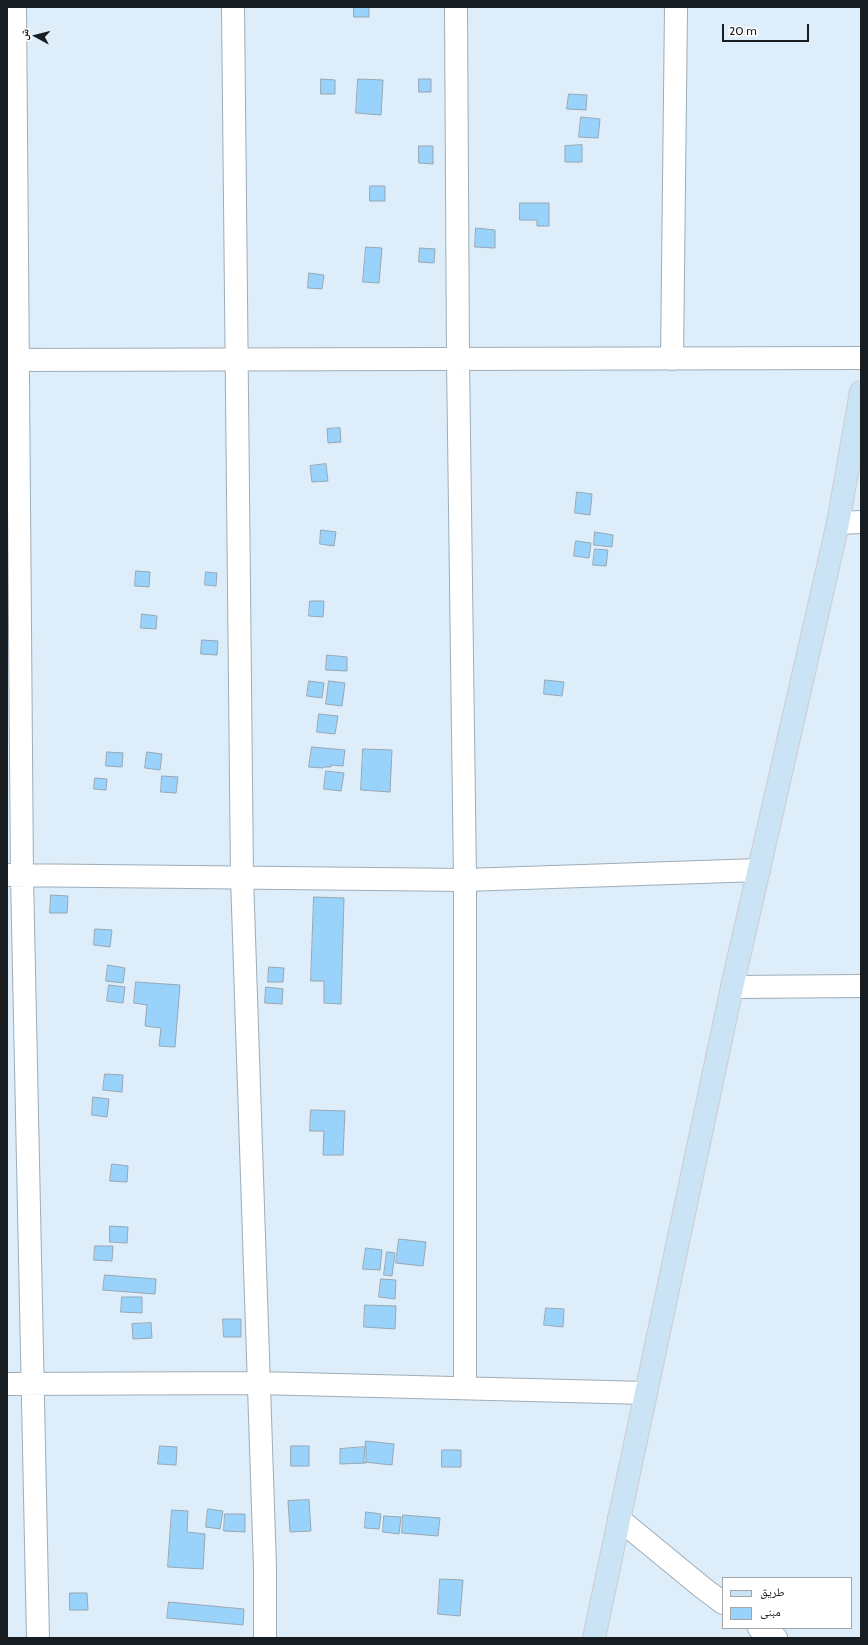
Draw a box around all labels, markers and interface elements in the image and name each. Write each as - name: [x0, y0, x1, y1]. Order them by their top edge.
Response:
- north arrow: [16, 16, 56, 56]
- scale bar: [724, 16, 811, 42]
- text: 20 m: [729, 23, 757, 38]
- text: ش: [16, 28, 32, 41]
- legend: [722, 1577, 852, 1629]
- text: طريق: [760, 1584, 785, 1599]
- text: مبنى: [760, 1604, 781, 1619]

